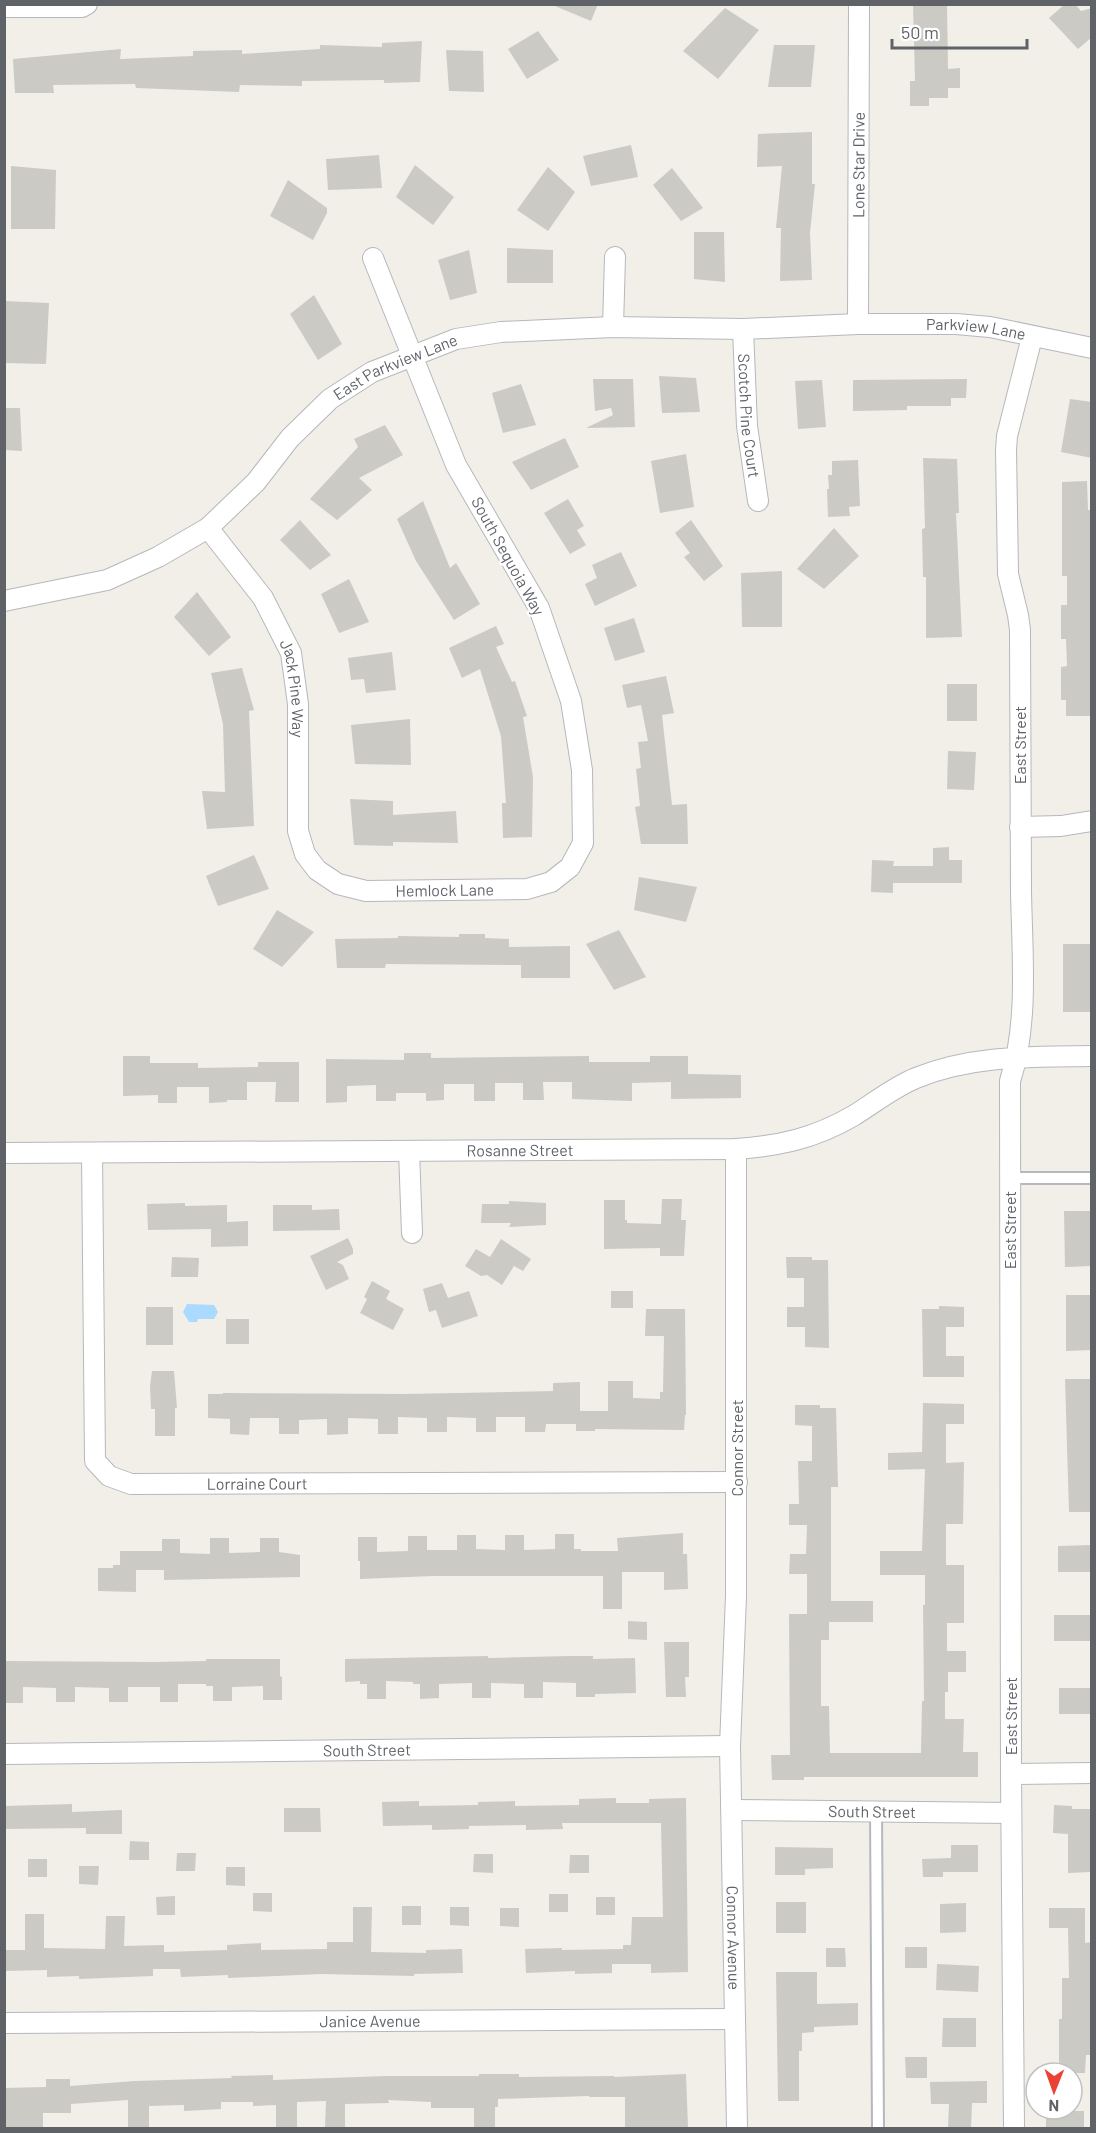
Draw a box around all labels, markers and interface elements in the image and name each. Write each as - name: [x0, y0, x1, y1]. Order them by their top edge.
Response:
- scale bar: [892, 12, 1027, 50]
- text: 50 m: [901, 21, 939, 43]
- street label: Lone Star Drive: [848, 112, 868, 218]
- street label: Parkview Lane: [926, 314, 1028, 343]
- street label: East Parkview Lane: [329, 329, 460, 404]
- street label: Scotch Pine Court: [735, 353, 764, 479]
- street label: South Sequoia Way: [468, 493, 549, 619]
- street label: Jack Pine Way: [276, 636, 308, 738]
- street label: East Street: [1010, 706, 1029, 784]
- street label: Hemlock Lane: [395, 879, 494, 900]
- street label: Rosanne Street: [466, 1140, 574, 1159]
- street label: East Street: [1000, 1191, 1019, 1269]
- street label: Connor Street: [727, 1400, 746, 1496]
- street label: Lorraine Court: [207, 1473, 308, 1493]
- street label: East Street: [1001, 1677, 1020, 1755]
- street label: South Street: [323, 1740, 411, 1759]
- street label: South Street: [828, 1801, 916, 1821]
- street label: Connor Avenue: [724, 1886, 744, 1990]
- street label: Janice Avenue: [319, 2011, 421, 2030]
- north arrow: [1024, 2061, 1084, 2121]
- text: N: [1048, 2097, 1059, 2116]

